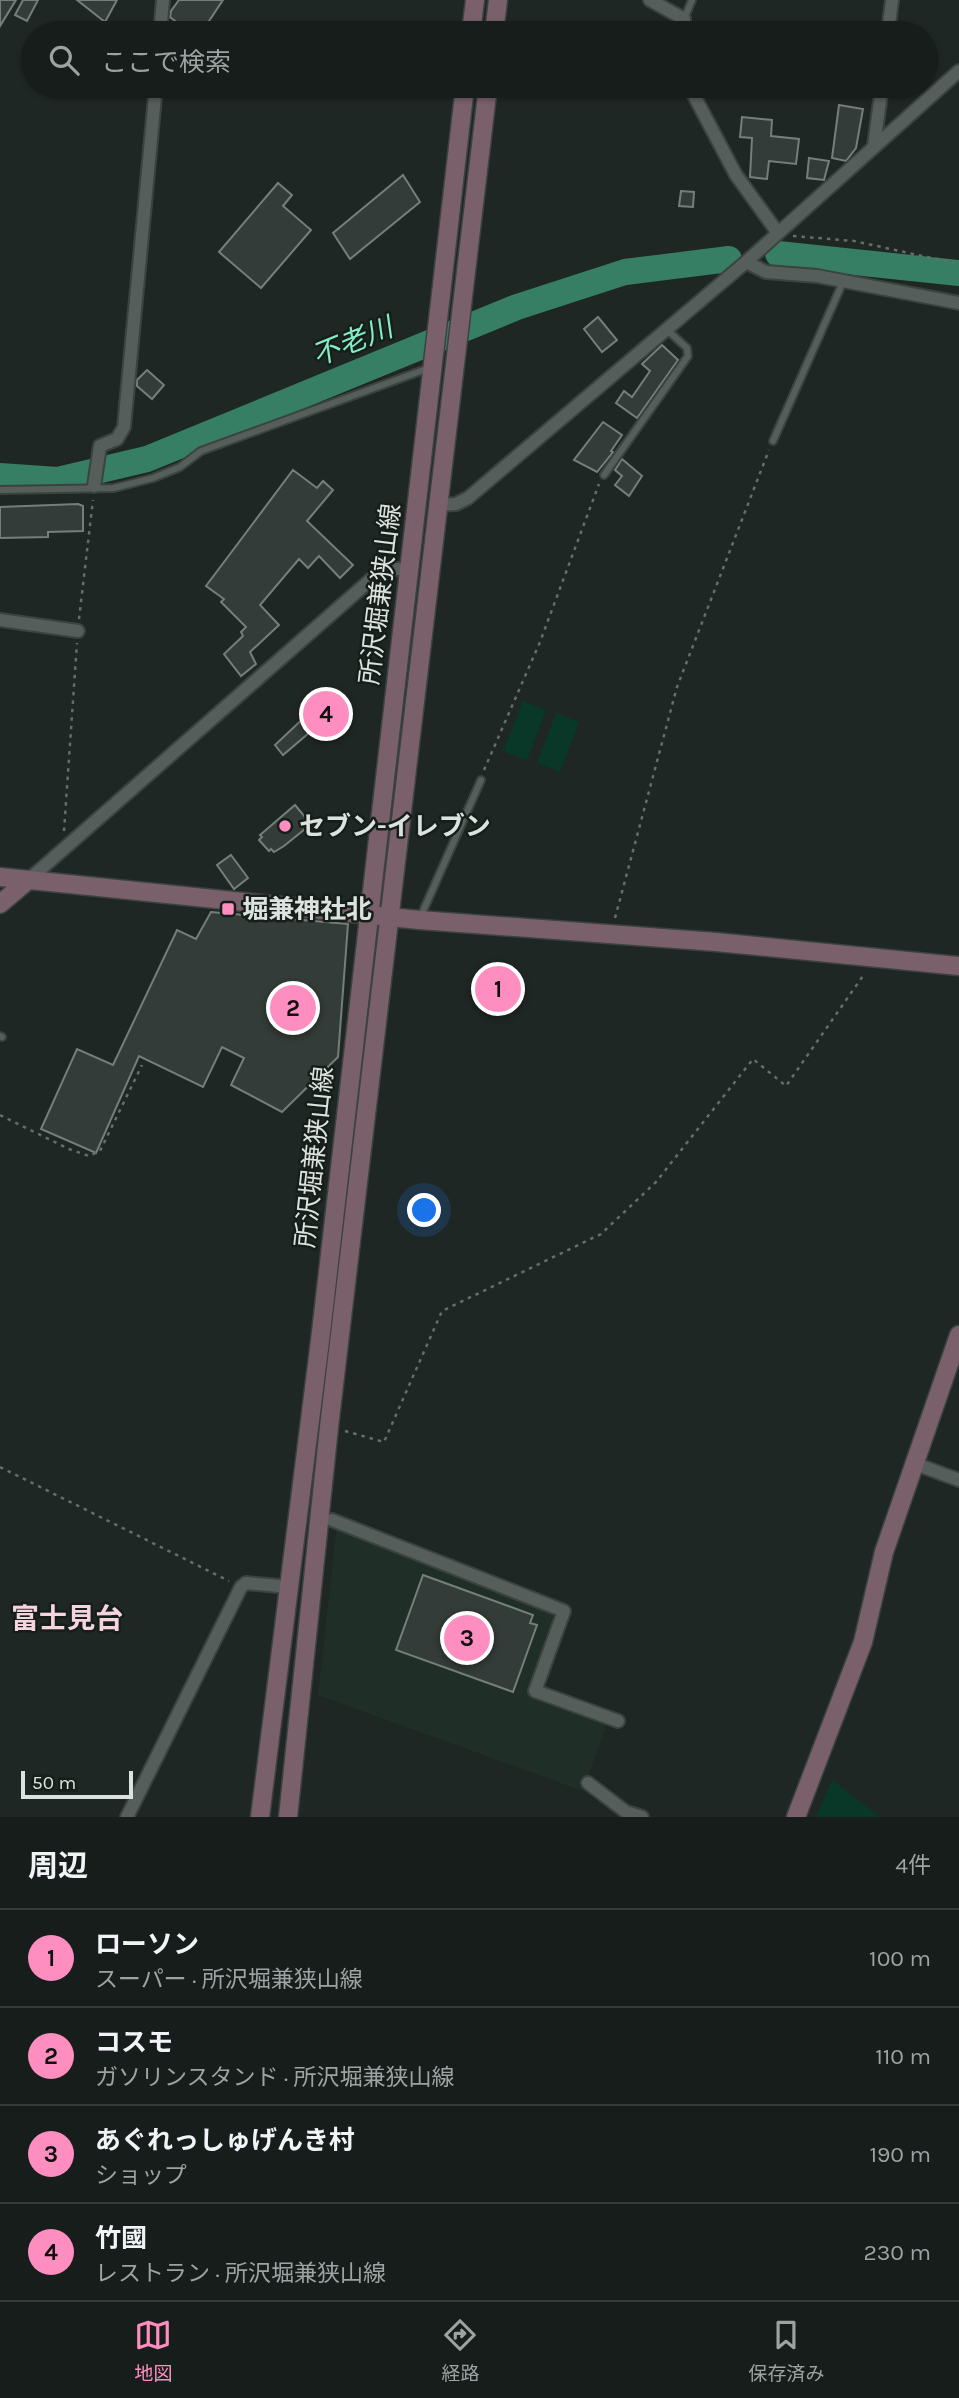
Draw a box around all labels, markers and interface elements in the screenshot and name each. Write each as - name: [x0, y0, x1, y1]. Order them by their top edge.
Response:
- search box: [21, 21, 938, 98]
- icon: search: [45, 41, 83, 79]
- text: ここで検索: [101, 47, 231, 78]
- water label: 不老川: [307, 309, 400, 372]
- street label: 所沢堀兼狭山線: [354, 502, 407, 686]
- pin: 4: [303, 688, 349, 740]
- place label: セブン-イレブン: [299, 811, 491, 842]
- marker: セブン-イレブン: [277, 818, 293, 834]
- place label: 堀兼神社北: [242, 894, 372, 925]
- marker: 堀兼神社北: [220, 901, 236, 917]
- pin: 1: [475, 963, 521, 1015]
- pin: 2: [270, 982, 316, 1034]
- street label: 所沢堀兼狭山線: [290, 1065, 339, 1249]
- your location: [407, 1193, 441, 1227]
- district label: 富士見台: [11, 1602, 123, 1635]
- pin: 3: [444, 1612, 490, 1664]
- scale bar: [21, 1768, 133, 1800]
- text: 50 m: [32, 1772, 76, 1794]
- text: 周辺: [28, 1848, 88, 1884]
- text: 4件: [895, 1852, 931, 1879]
- text: ローソン: [95, 1929, 199, 1960]
- text: 1: [47, 1945, 55, 1972]
- text: 100 m: [869, 1945, 931, 1972]
- text: スーパー · 所沢堀兼狭山線: [95, 1966, 363, 1993]
- text: コスモ: [95, 2027, 173, 2058]
- text: 2: [44, 2043, 58, 2070]
- text: 110 m: [875, 2043, 931, 2070]
- text: ガソリンスタンド · 所沢堀兼狭山線: [95, 2064, 455, 2091]
- text: あぐれっしゅげんき村: [95, 2125, 355, 2156]
- text: 3: [44, 2141, 58, 2168]
- text: 190 m: [869, 2141, 931, 2168]
- text: ショップ: [95, 2162, 187, 2189]
- text: 竹國: [95, 2223, 147, 2254]
- text: 4: [44, 2239, 58, 2266]
- text: 230 m: [863, 2239, 931, 2266]
- text: レストラン · 所沢堀兼狭山線: [95, 2260, 386, 2287]
- tab: 地図: [134, 2316, 173, 2385]
- tab: 経路: [441, 2316, 480, 2385]
- tab: 保存済み: [748, 2316, 825, 2385]

